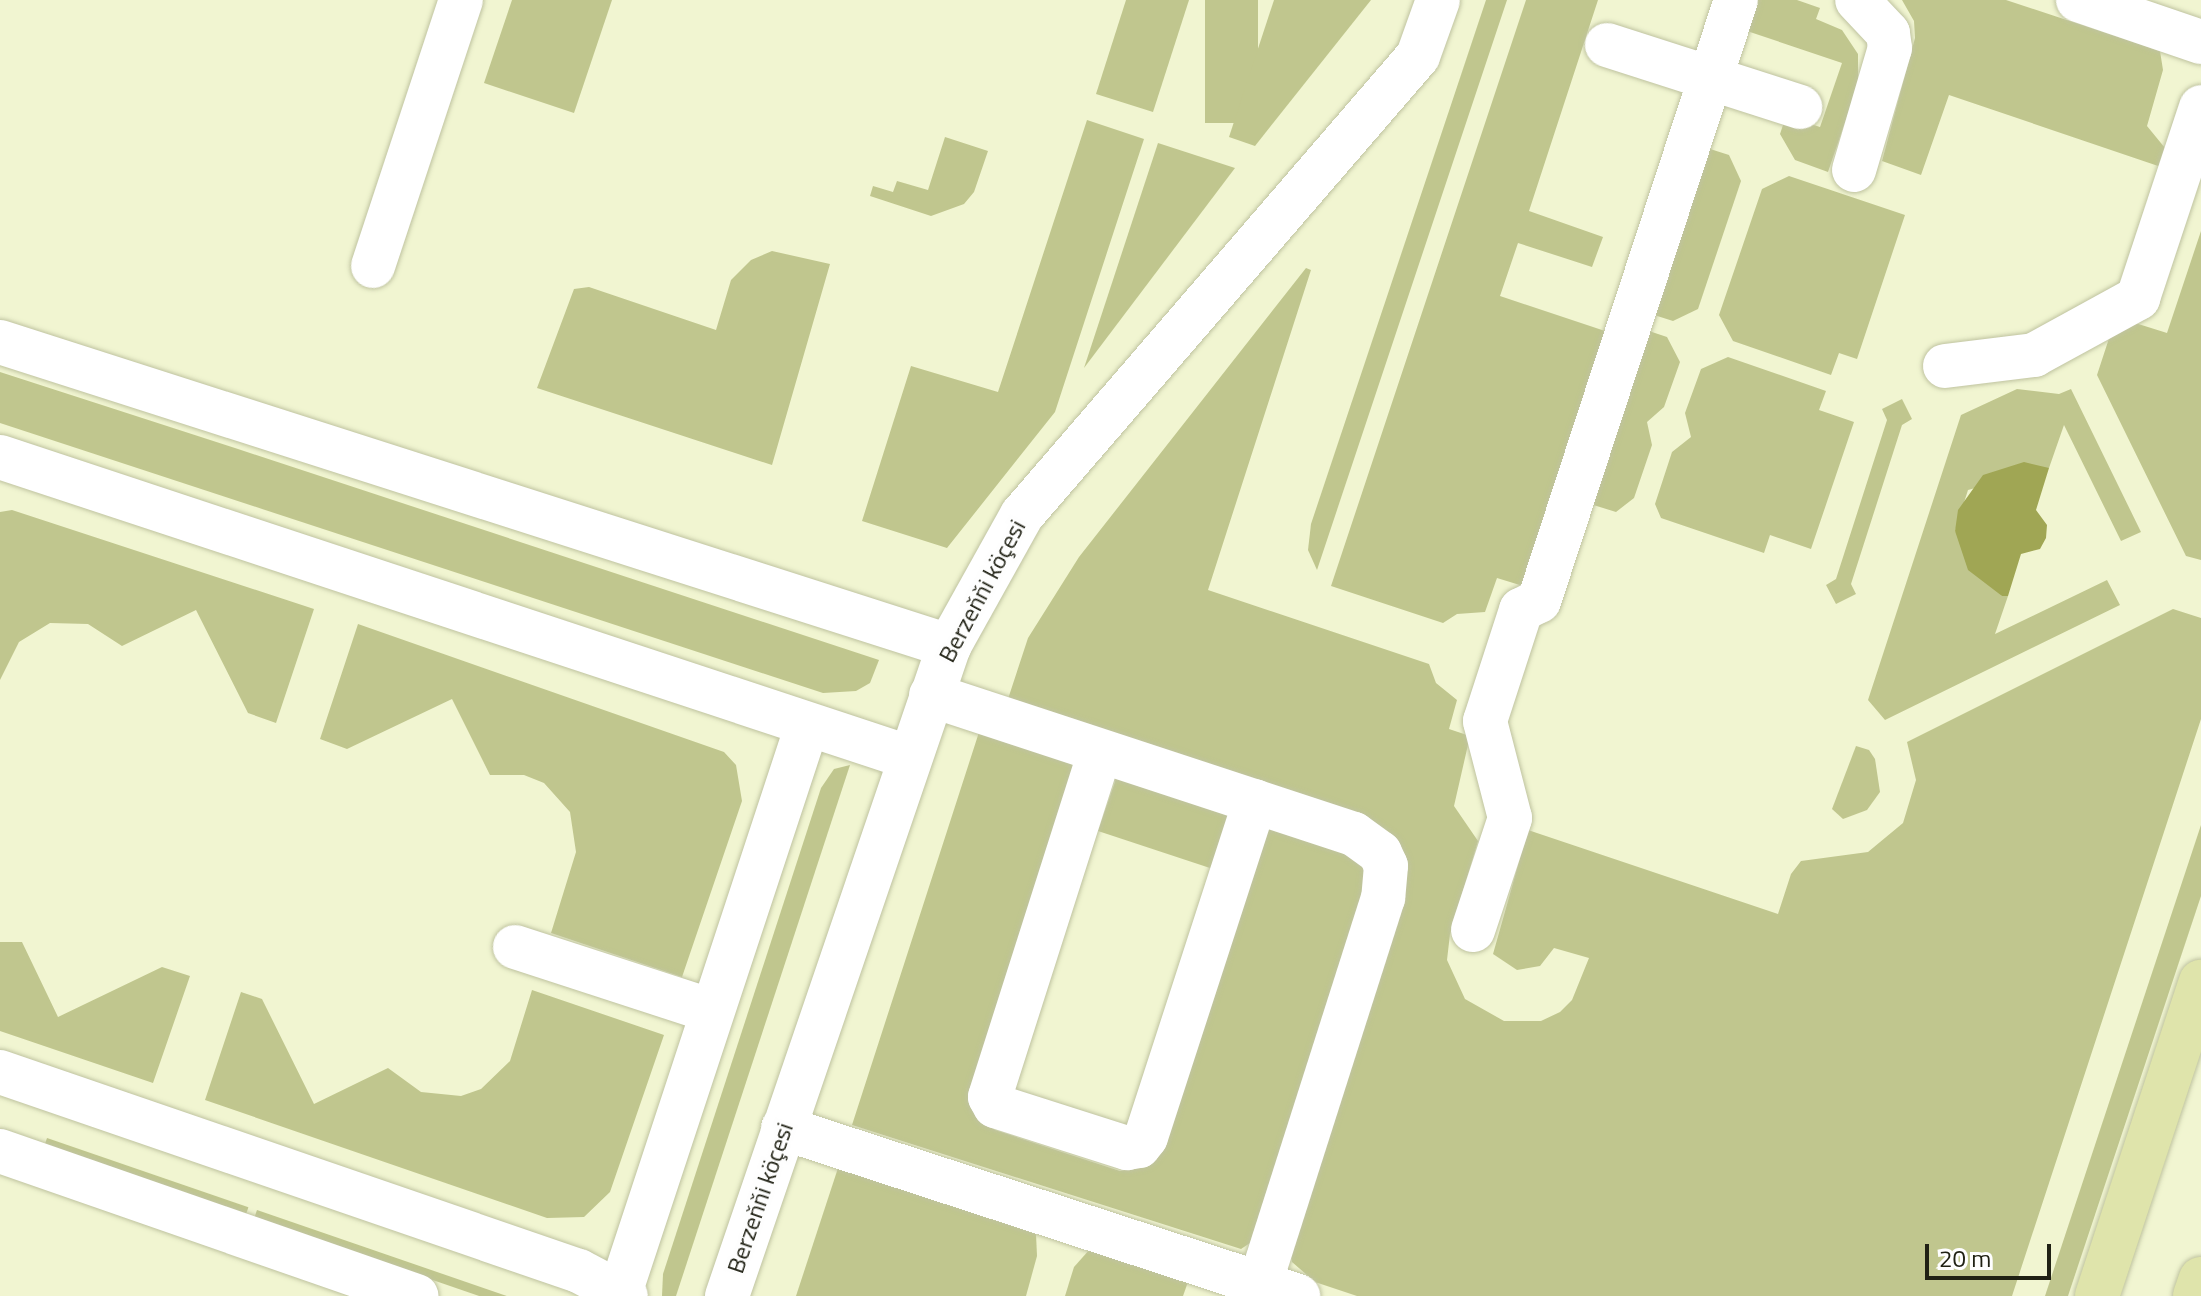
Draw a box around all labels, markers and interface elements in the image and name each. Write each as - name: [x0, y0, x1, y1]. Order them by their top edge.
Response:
- street label: Berzeňňi köçesi: [932, 515, 1032, 667]
- street label: Berzeňňi köçesi: [721, 1119, 799, 1277]
- scale bar: [1929, 1228, 2055, 1278]
- text: 20 m: [1939, 1240, 1991, 1276]

